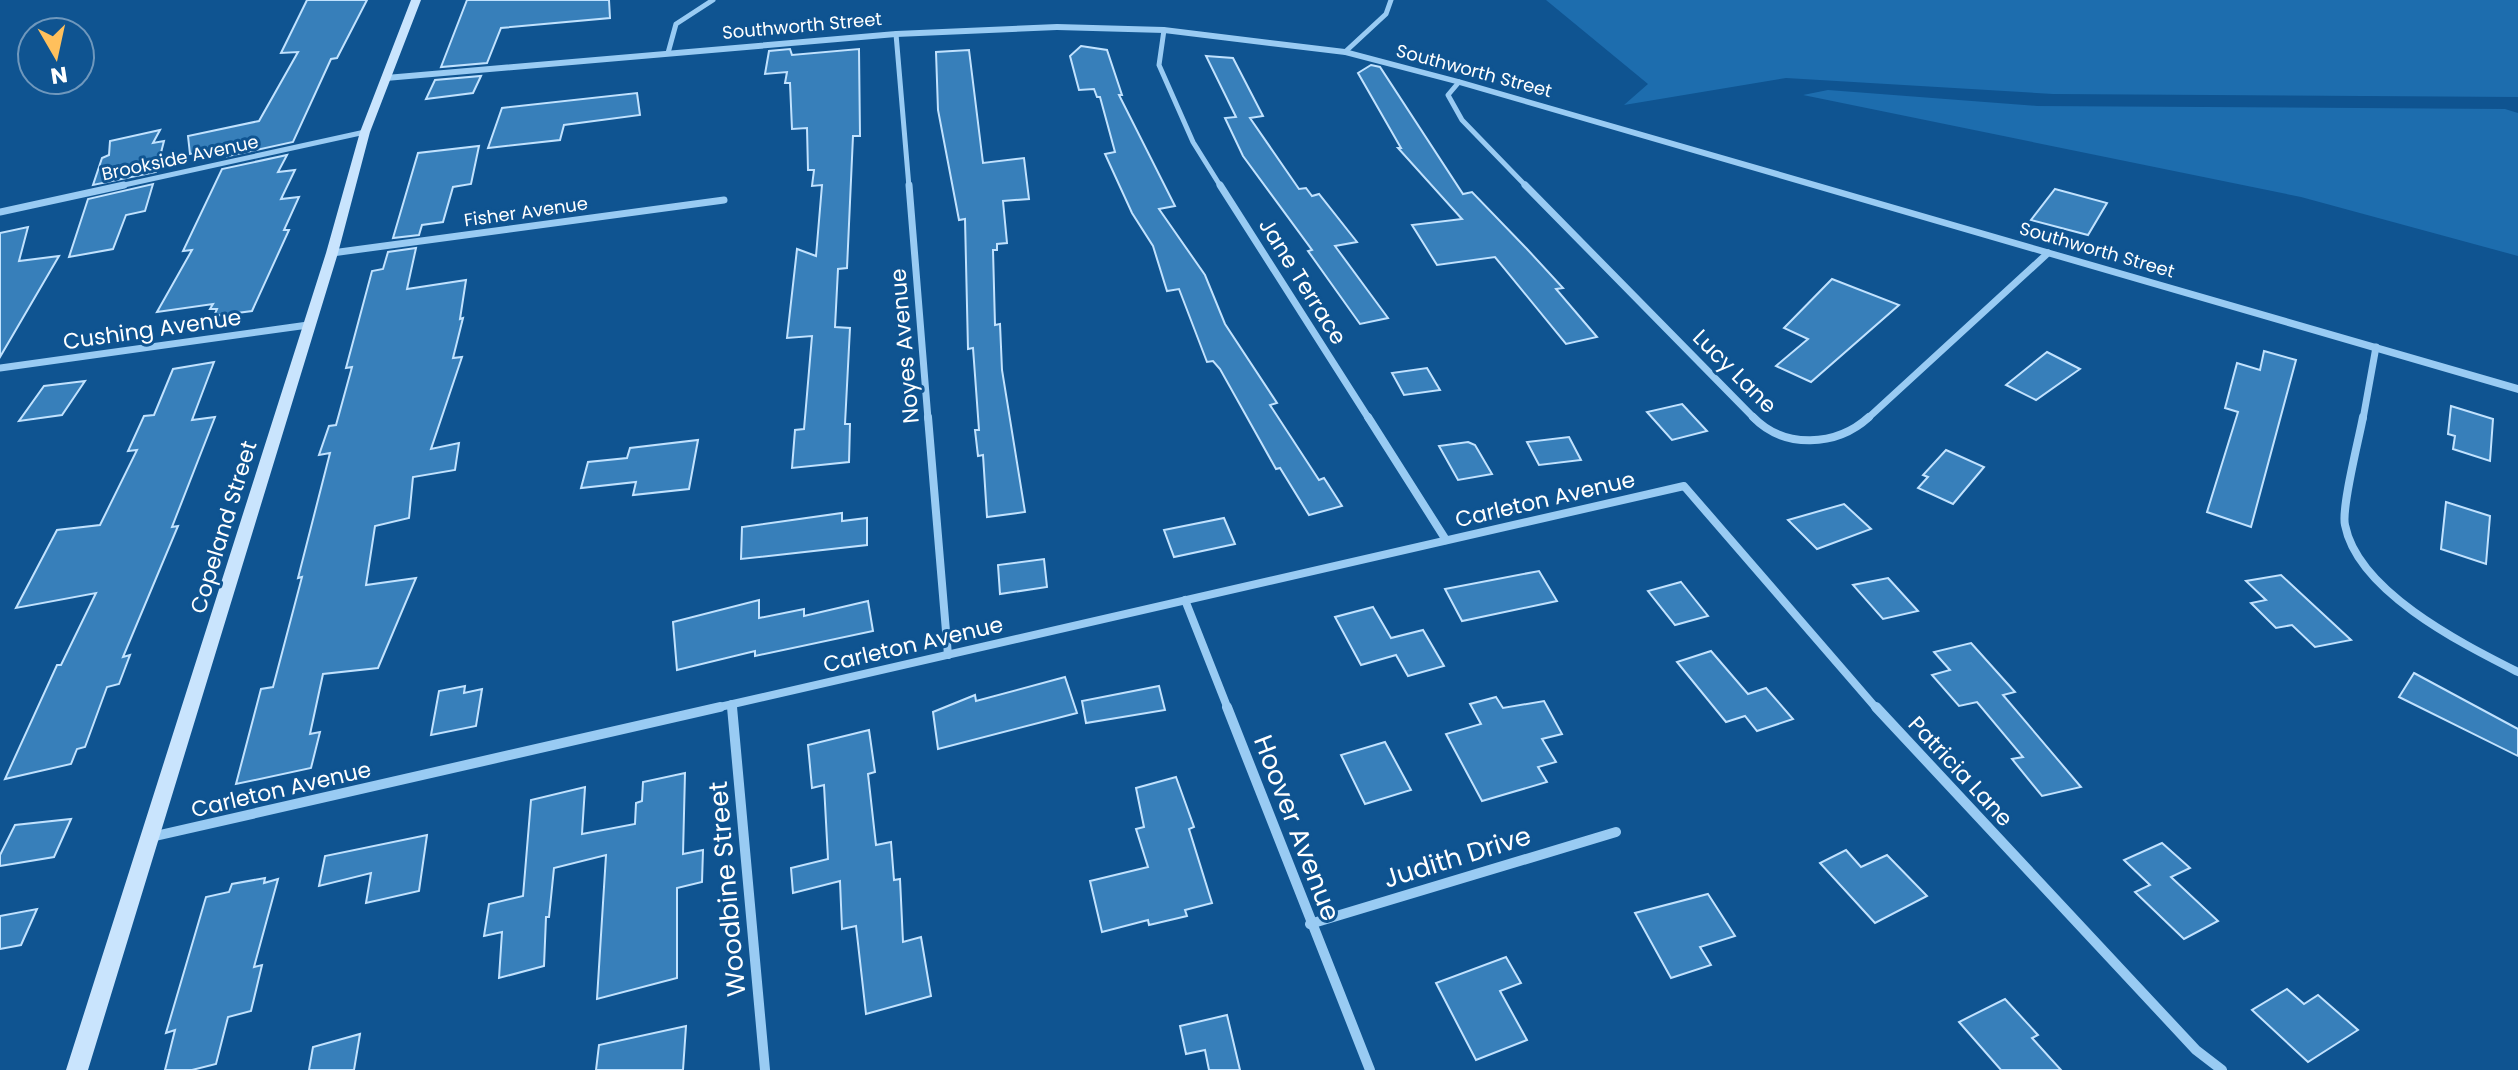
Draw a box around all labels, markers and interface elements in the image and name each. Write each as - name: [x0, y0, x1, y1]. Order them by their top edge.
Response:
- street label: Southworth Street: [721, 6, 883, 45]
- north arrow: [16, 16, 96, 96]
- street label: Southworth Street: [1393, 38, 1555, 103]
- text: N: [48, 59, 70, 92]
- street label: Brookside Avenue: [99, 129, 261, 186]
- street label: Fisher Avenue: [462, 190, 589, 233]
- street label: Jane Terrace: [1251, 212, 1354, 351]
- street label: Southworth Street: [2017, 215, 2178, 284]
- street label: Noyes Avenue: [882, 267, 927, 425]
- street label: Cushing Avenue: [61, 302, 243, 357]
- street label: Lucy Lane: [1686, 322, 1784, 420]
- street label: Copeland Street: [182, 437, 264, 617]
- street label: Carleton Avenue: [1452, 464, 1638, 535]
- street label: Carleton Avenue: [820, 609, 1006, 680]
- street label: Patricia Lane: [1901, 709, 2020, 833]
- street label: Hoover Avenue: [1245, 730, 1349, 926]
- street label: Carleton Avenue: [188, 754, 374, 825]
- street label: Woodbine Street: [700, 780, 754, 998]
- street label: Judith Drive: [1379, 817, 1535, 897]

